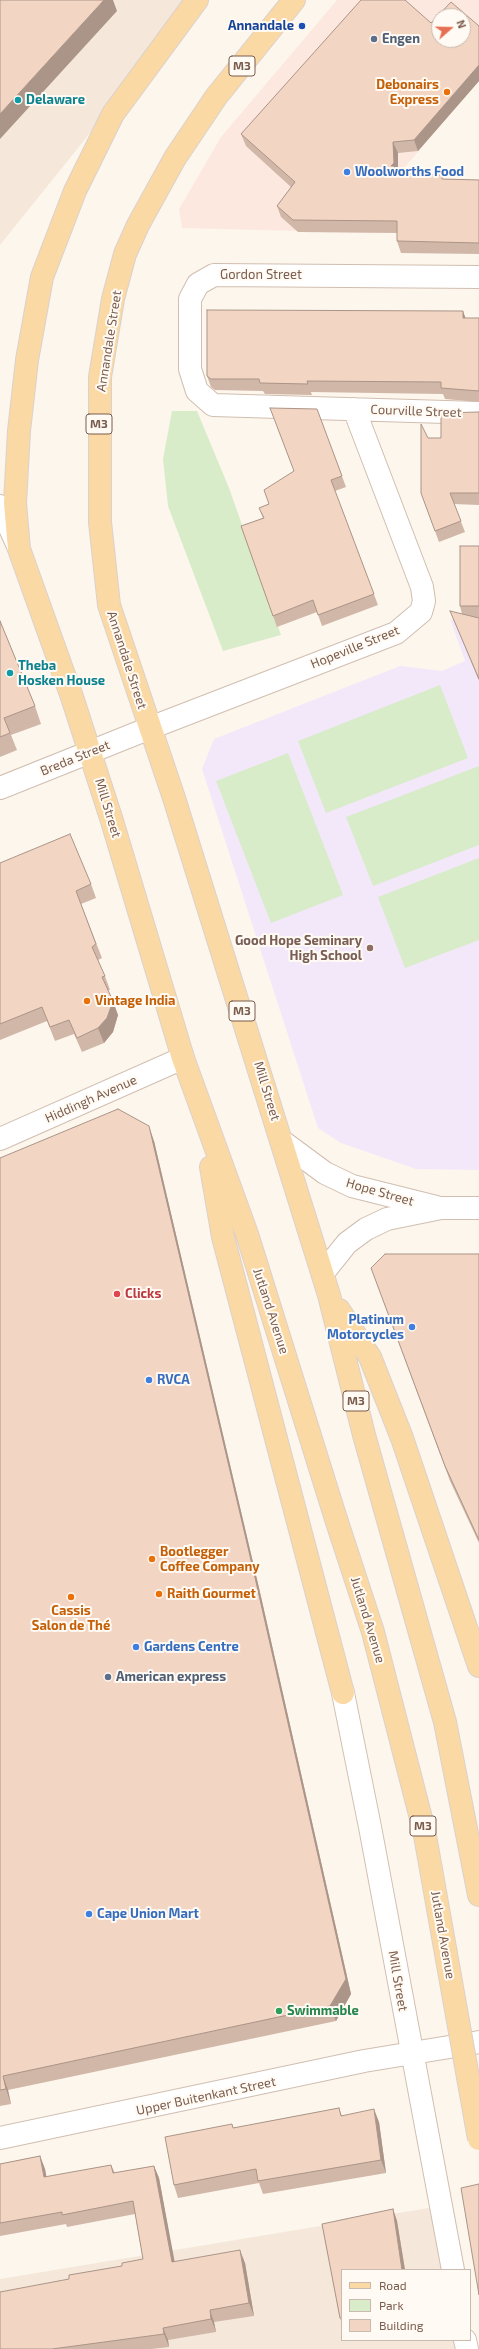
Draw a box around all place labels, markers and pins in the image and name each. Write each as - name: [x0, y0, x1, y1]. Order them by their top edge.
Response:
- place label: Annandale: [228, 18, 294, 34]
- marker: Annandale: [297, 21, 307, 31]
- place label: Engen: [382, 31, 420, 47]
- marker: Engen: [369, 34, 379, 44]
- place label: Debonairs Express: [376, 77, 439, 108]
- marker: Debonairs Express: [442, 87, 452, 97]
- place label: Delaware: [26, 92, 85, 108]
- marker: Delaware: [13, 95, 23, 105]
- place label: Woolworths Food: [355, 164, 464, 180]
- marker: Woolworths Food: [342, 167, 352, 177]
- place label: Theba Hosken House: [18, 658, 105, 689]
- marker: Theba Hosken House: [5, 668, 15, 678]
- place label: Good Hope Seminary High School: [235, 933, 362, 964]
- marker: Good Hope Seminary High School: [365, 943, 375, 953]
- place label: Vintage India: [95, 993, 175, 1009]
- marker: Vintage India: [82, 996, 92, 1006]
- place label: Clicks: [125, 1286, 161, 1302]
- marker: Clicks: [112, 1289, 122, 1299]
- place label: Platinum Motorcycles: [327, 1312, 404, 1343]
- marker: Platinum Motorcycles: [407, 1322, 417, 1332]
- place label: RVCA: [157, 1372, 190, 1388]
- marker: RVCA: [144, 1375, 154, 1385]
- place label: Bootlegger Coffee Company: [160, 1544, 260, 1575]
- marker: Bootlegger Coffee Company: [147, 1554, 157, 1564]
- place label: Raith Gourmet: [167, 1586, 256, 1602]
- marker: Raith Gourmet: [154, 1589, 164, 1599]
- marker: Cassis Salon de Thé: [66, 1592, 76, 1602]
- place label: Cassis Salon de Thé: [32, 1603, 110, 1634]
- place label: Gardens Centre: [144, 1639, 239, 1655]
- marker: Gardens Centre: [131, 1642, 141, 1652]
- place label: American express: [116, 1669, 226, 1685]
- marker: American express: [103, 1672, 113, 1682]
- place label: Cape Union Mart: [97, 1906, 199, 1922]
- marker: Cape Union Mart: [84, 1909, 94, 1919]
- place label: Swimmable: [287, 2003, 359, 2019]
- marker: Swimmable: [274, 2006, 284, 2016]

